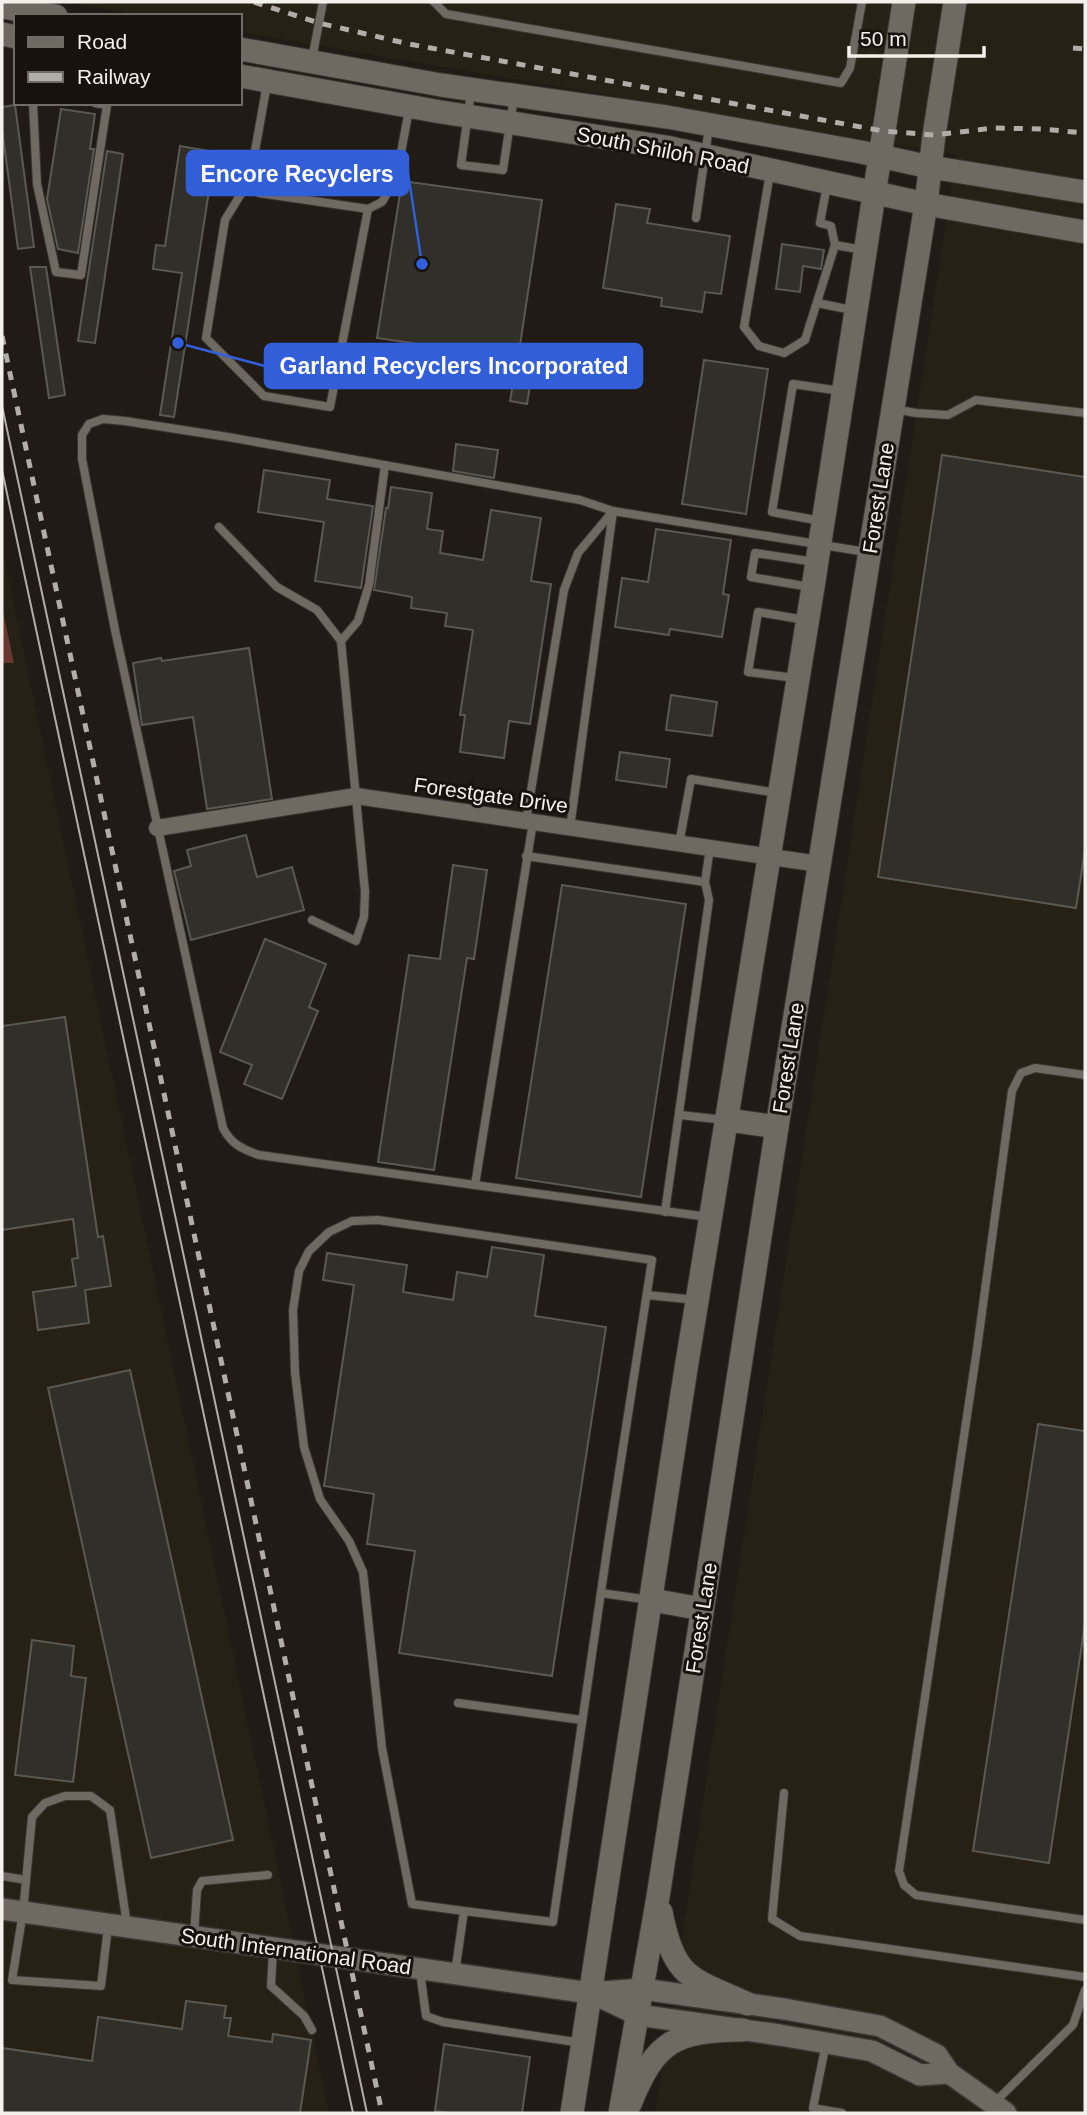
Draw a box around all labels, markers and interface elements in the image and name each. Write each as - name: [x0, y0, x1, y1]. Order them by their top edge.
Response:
- legend: [14, 14, 242, 105]
- scale bar: [849, 14, 984, 58]
- text: 50 m: [860, 27, 907, 50]
- text: Road: [77, 30, 127, 53]
- text: Railway: [77, 65, 151, 88]
- street label: South Shiloh Road: [575, 122, 751, 178]
- callout: Encore Recyclers: [187, 151, 408, 195]
- text: Encore Recyclers: [200, 161, 394, 187]
- callout: Garland Recyclers Incorporated: [265, 344, 642, 388]
- text: Garland Recyclers Incorporated: [280, 353, 628, 379]
- street label: Forest Lane: [858, 441, 898, 555]
- street label: Forestgate Drive: [413, 773, 569, 817]
- street label: Forest Lane: [768, 1001, 808, 1115]
- street label: Forest Lane: [681, 1561, 721, 1675]
- street label: South International Road: [179, 1923, 413, 1979]

